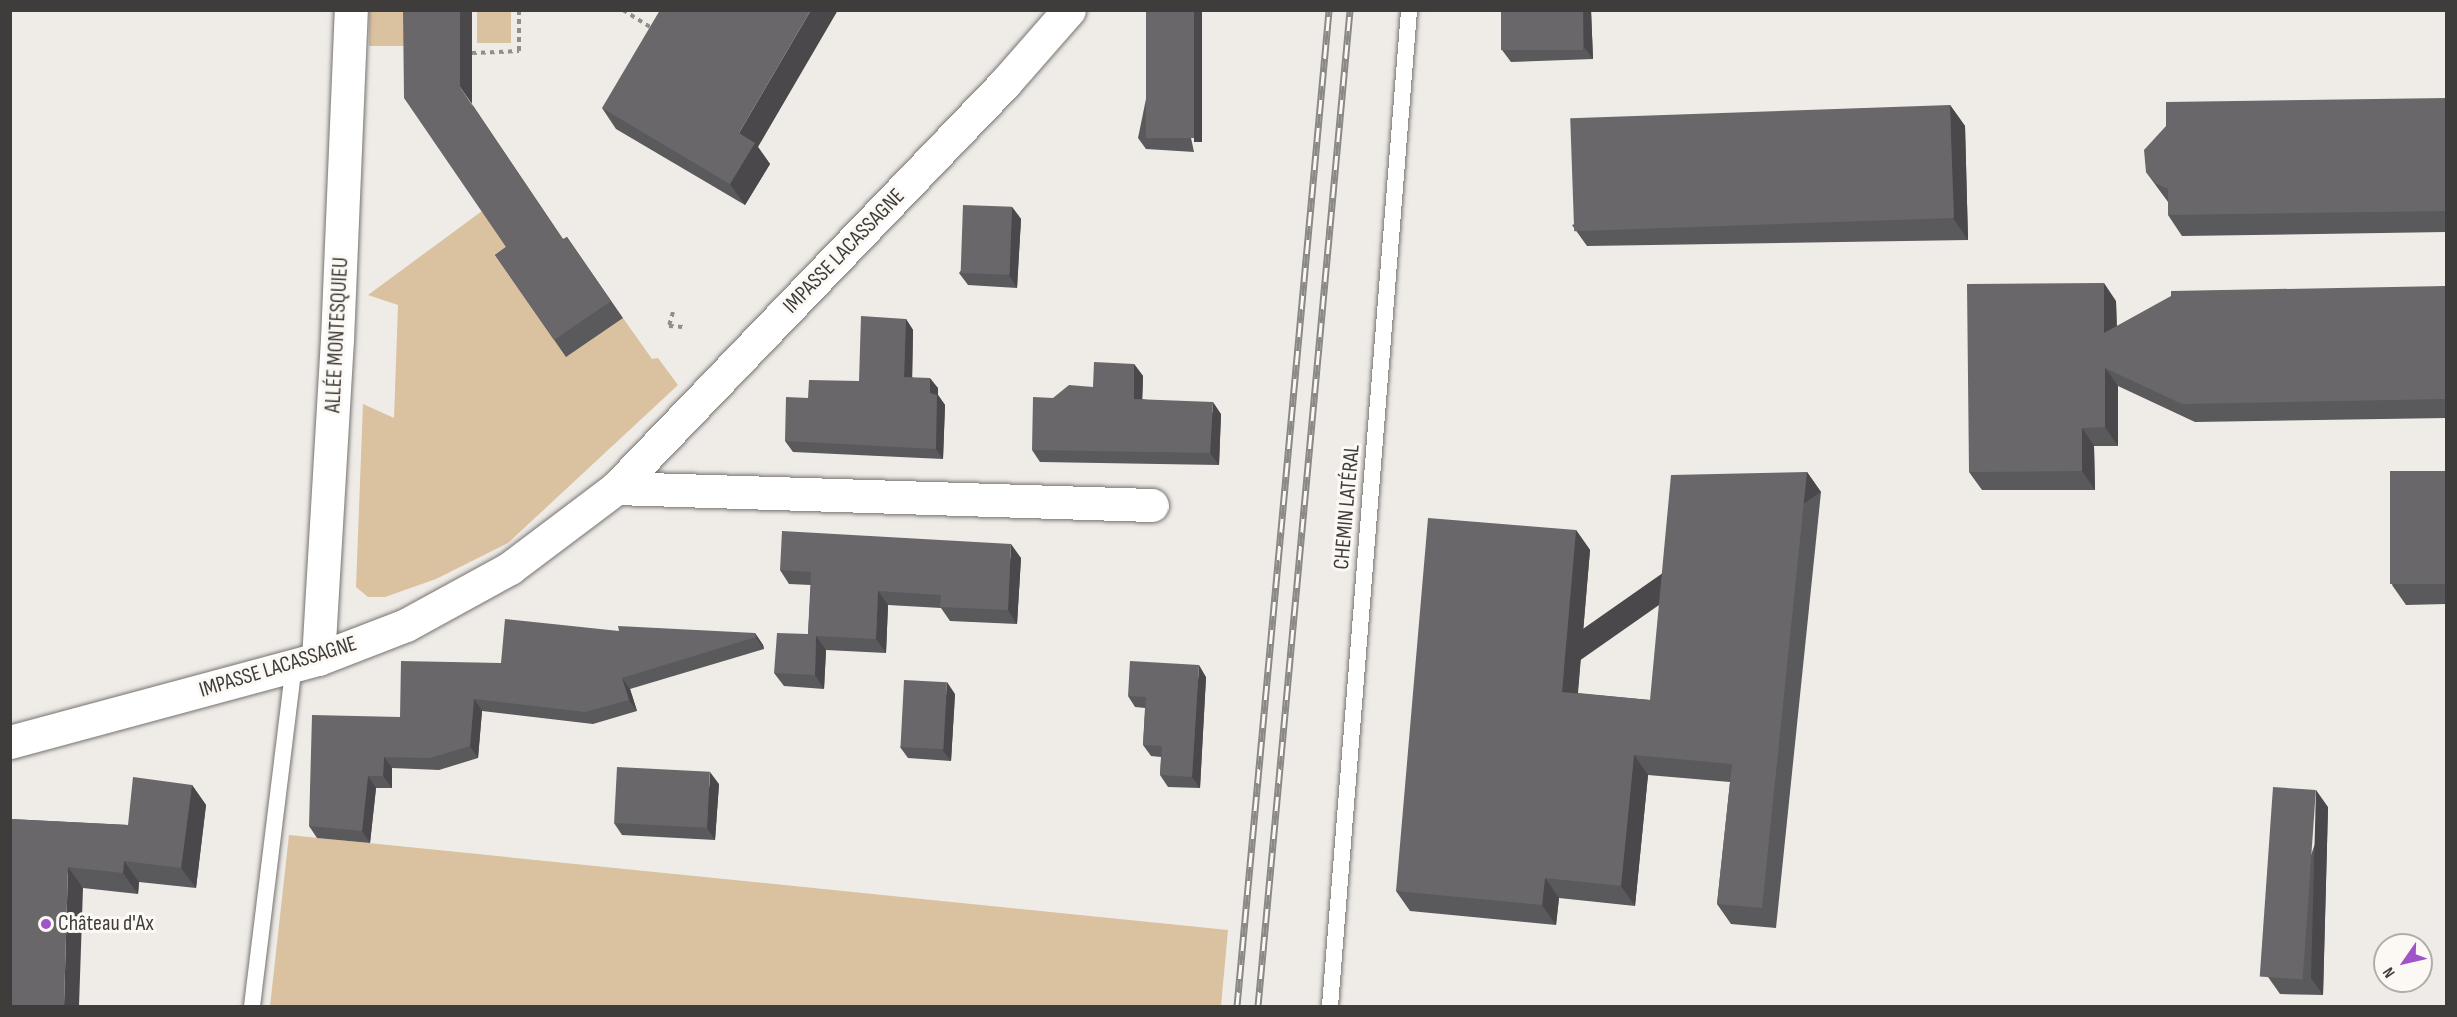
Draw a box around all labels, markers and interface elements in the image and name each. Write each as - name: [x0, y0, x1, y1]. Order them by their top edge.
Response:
- street label: IMPASSE LACASSAGNE: [778, 183, 910, 319]
- street label: ALLÉE MONTESQUIEU: [320, 256, 354, 414]
- street label: CHEMIN LATÉRAL: [1328, 443, 1366, 571]
- street label: IMPASSE LACASSAGNE: [196, 630, 360, 704]
- place label: Château d'Ax: [58, 911, 154, 937]
- marker: Château d'Ax: [39, 917, 53, 931]
- north arrow: [2373, 933, 2433, 993]
- text: N: [2379, 963, 2400, 981]

